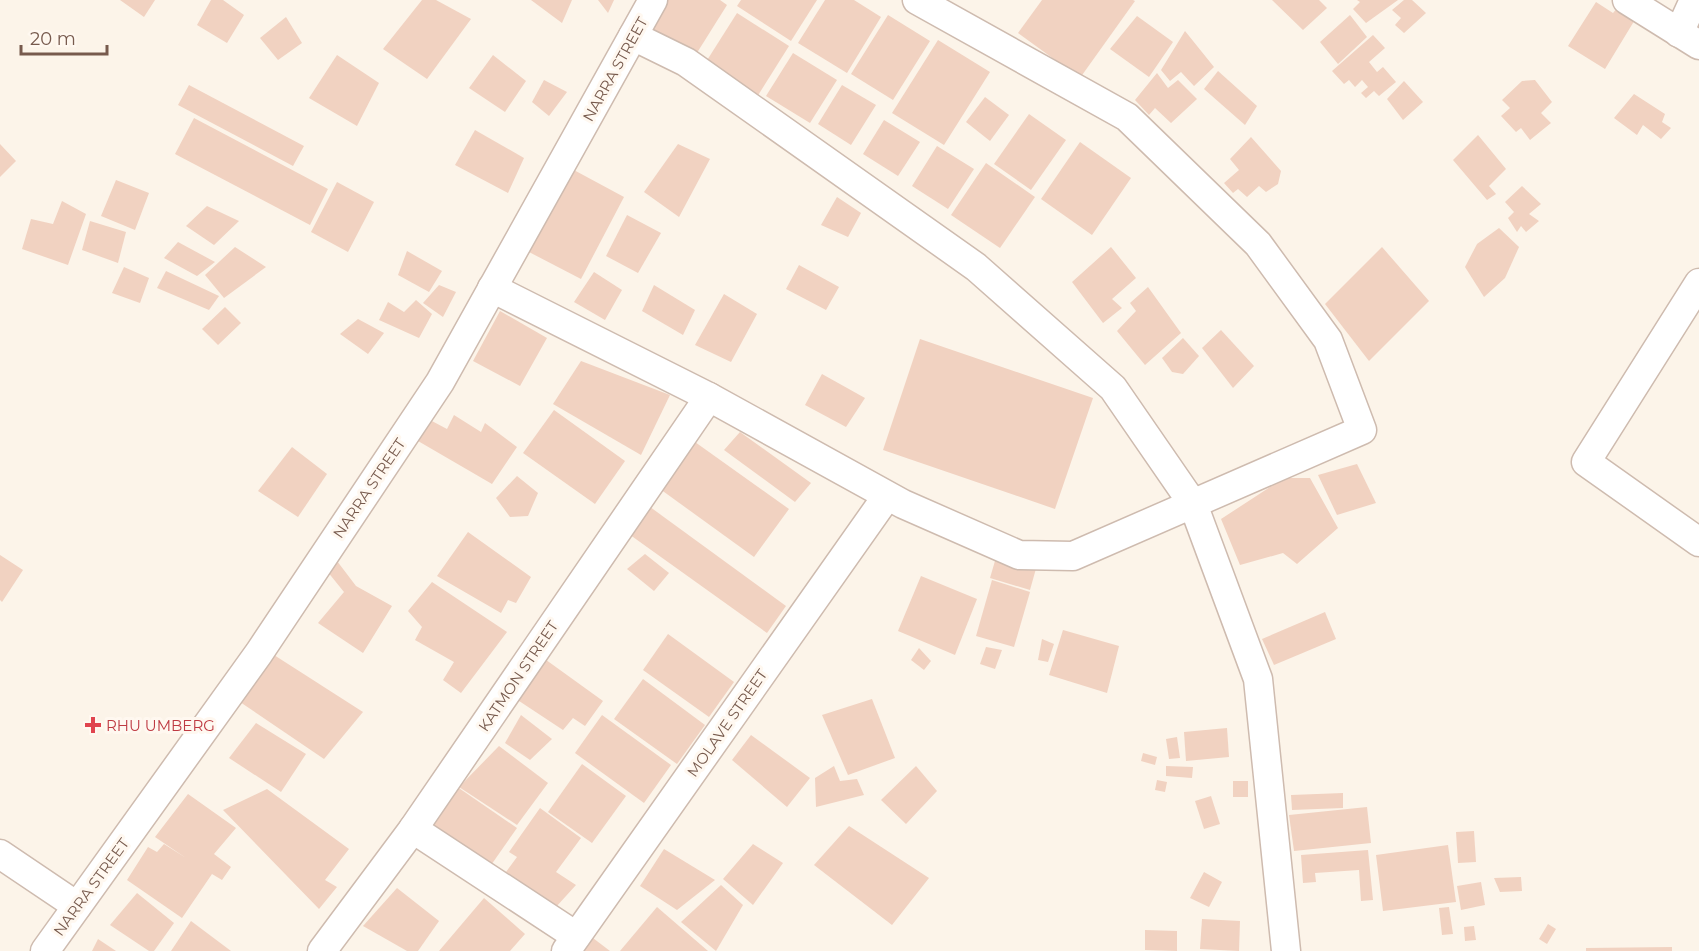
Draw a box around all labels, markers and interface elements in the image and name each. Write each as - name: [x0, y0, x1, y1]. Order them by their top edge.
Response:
- street label: NARRA STREET: [578, 13, 652, 125]
- scale bar: [21, 18, 106, 56]
- text: 20 m: [30, 28, 76, 50]
- street label: NARRA STREET: [329, 434, 410, 542]
- street label: KATMON STREET: [474, 617, 562, 735]
- street label: MOLAVE STREET: [683, 665, 772, 781]
- marker: RHU UMBERG: [84, 716, 102, 734]
- place label: RHU UMBERG: [106, 716, 215, 735]
- street label: NARRA STREET: [49, 834, 133, 940]

